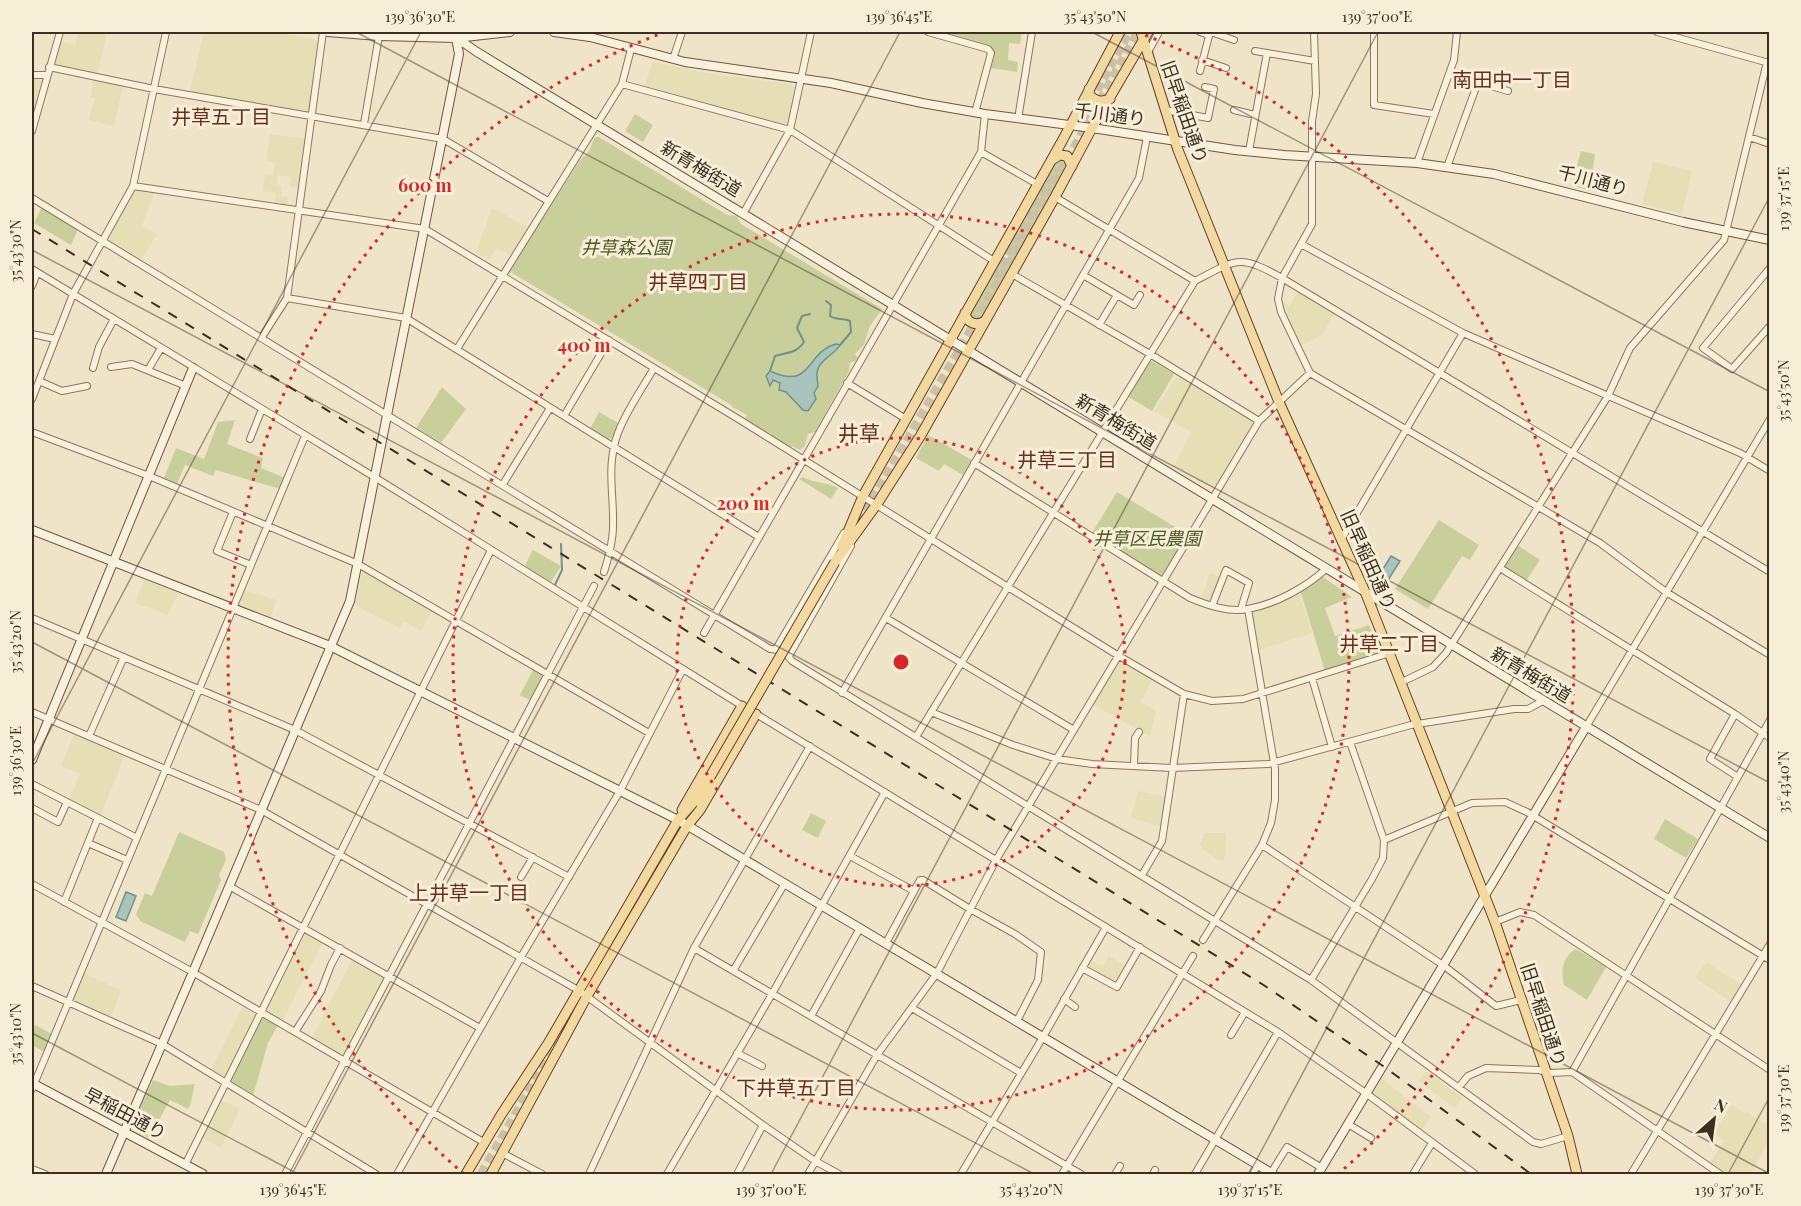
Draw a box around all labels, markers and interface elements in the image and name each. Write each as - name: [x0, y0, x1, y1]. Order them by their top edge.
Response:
- text: 139°36'30"E: [385, 6, 455, 26]
- text: 139°36'45"E: [865, 6, 933, 26]
- text: 35°43'50"N: [1063, 6, 1127, 26]
- text: 139°37'00"E: [1342, 6, 1412, 26]
- street label: 旧早稲田通り: [1156, 57, 1214, 167]
- district label: 南田中一丁目: [1452, 65, 1572, 92]
- street label: 千川通り: [1073, 97, 1147, 131]
- district label: 井草五丁目: [171, 102, 271, 129]
- street label: 新青梅街道: [657, 135, 746, 202]
- street label: 千川通り: [1555, 159, 1631, 201]
- text: 139°37'15"E: [1773, 167, 1793, 231]
- text: 600 m: [398, 173, 453, 197]
- text: 35°43'30"N: [5, 219, 25, 283]
- park label: 井草森公園: [581, 235, 674, 259]
- district label: 井草四丁目: [648, 267, 748, 294]
- text: 400 m: [557, 333, 611, 357]
- text: 35°43'50"N: [1773, 359, 1793, 423]
- street label: 新青梅街道: [1072, 388, 1161, 455]
- district label: 井草: [838, 418, 880, 446]
- district label: 井草三丁目: [1017, 445, 1117, 472]
- text: 200 m: [716, 491, 770, 515]
- street label: 旧早稲田通り: [1336, 505, 1402, 614]
- park label: 井草区民農園: [1093, 526, 1204, 550]
- text: 35°43'20"N: [5, 610, 25, 674]
- district label: 井草二丁目: [1339, 629, 1439, 656]
- street label: 新青梅街道: [1487, 641, 1576, 708]
- centre of rings: [891, 652, 911, 672]
- text: 139°36'30"E: [5, 726, 25, 796]
- text: 35°43'40"N: [1773, 750, 1793, 814]
- district label: 上井草一丁目: [409, 878, 529, 905]
- street label: 旧早稲田通り: [1516, 960, 1572, 1070]
- text: 35°43'10"N: [5, 1002, 25, 1065]
- text: 139°37'30"E: [1773, 1065, 1793, 1133]
- district label: 下井草五丁目: [736, 1073, 856, 1100]
- street label: 早稲田通り: [80, 1081, 171, 1145]
- north arrow: [1684, 1089, 1744, 1149]
- text: N: [1711, 1093, 1732, 1118]
- text: 139°36'45"E: [259, 1179, 327, 1199]
- text: 139°37'00"E: [736, 1179, 806, 1199]
- text: 35°43'20"N: [999, 1179, 1063, 1199]
- text: 139°37'15"E: [1218, 1179, 1282, 1199]
- text: 139°37'30"E: [1695, 1179, 1763, 1199]

